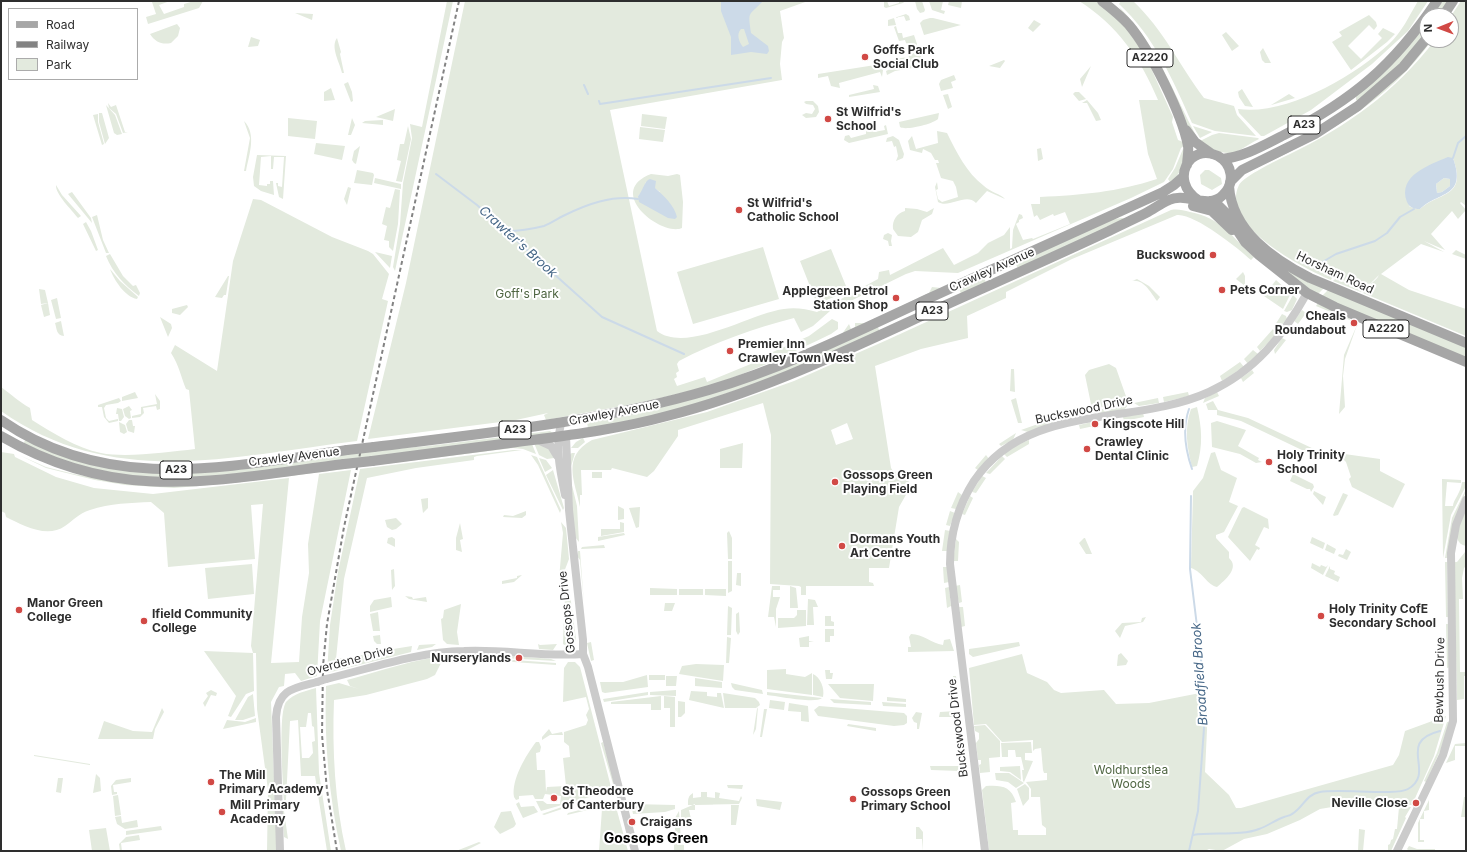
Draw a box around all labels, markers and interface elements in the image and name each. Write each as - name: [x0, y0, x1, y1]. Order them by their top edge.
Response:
- legend: [8, 8, 138, 80]
- north arrow: [1419, 8, 1459, 48]
- text: Road: [46, 17, 75, 32]
- text: N: [1421, 24, 1435, 33]
- text: Railway: [46, 37, 89, 52]
- place label: Goffs Park Social Club: [873, 43, 939, 71]
- road number: A2220: [1127, 49, 1173, 67]
- marker: Goffs Park Social Club: [860, 52, 870, 62]
- text: Park: [46, 57, 72, 72]
- place label: St Wilfrid's School: [836, 105, 901, 133]
- marker: St Wilfrid's School: [823, 114, 833, 124]
- road number: A23: [1288, 116, 1320, 134]
- place label: St Wilfrid's Catholic School: [747, 196, 839, 224]
- water label: Crawter's Brook: [476, 203, 560, 281]
- marker: St Wilfrid's Catholic School: [734, 205, 744, 215]
- street label: Crawley Avenue: [947, 245, 1037, 295]
- place label: Buckswood: [1137, 248, 1205, 262]
- street label: Horsham Road: [1294, 249, 1376, 297]
- marker: Buckswood: [1208, 250, 1218, 260]
- place label: Pets Corner: [1230, 283, 1299, 297]
- place label: Applegreen Petrol Station Shop: [782, 284, 888, 312]
- marker: Pets Corner: [1217, 285, 1227, 295]
- park label: Goff's Park: [495, 287, 559, 301]
- marker: Applegreen Petrol Station Shop: [891, 293, 901, 303]
- road number: A23: [916, 302, 948, 320]
- place label: Cheals Roundabout: [1275, 309, 1346, 337]
- marker: Cheals Roundabout: [1349, 318, 1359, 328]
- road number: A2220: [1363, 320, 1409, 338]
- place label: Premier Inn Crawley Town West: [738, 337, 854, 365]
- marker: Premier Inn Crawley Town West: [725, 346, 735, 356]
- street label: Buckswood Drive: [1034, 393, 1134, 427]
- street label: Crawley Avenue: [568, 397, 660, 429]
- place label: Kingscote Hill: [1103, 417, 1184, 431]
- marker: Kingscote Hill: [1090, 419, 1100, 429]
- road number: A23: [499, 421, 531, 439]
- place label: Crawley Dental Clinic: [1095, 435, 1169, 463]
- street label: Crawley Avenue: [248, 444, 340, 470]
- marker: Crawley Dental Clinic: [1082, 444, 1092, 454]
- place label: Holy Trinity School: [1277, 448, 1345, 476]
- marker: Holy Trinity School: [1264, 457, 1274, 467]
- road number: A23: [160, 461, 192, 479]
- place label: Gossops Green Playing Field: [843, 468, 933, 496]
- marker: Gossops Green Playing Field: [830, 477, 840, 487]
- place label: Dormans Youth Art Centre: [850, 532, 940, 560]
- marker: Dormans Youth Art Centre: [837, 541, 847, 551]
- street label: Gossops Drive: [556, 570, 578, 654]
- place label: Manor Green College: [27, 596, 103, 624]
- place label: Holy Trinity CofE Secondary School: [1329, 602, 1436, 630]
- marker: Manor Green College: [14, 605, 24, 615]
- place label: Ifield Community College: [152, 607, 253, 635]
- marker: Holy Trinity CofE Secondary School: [1316, 611, 1326, 621]
- marker: Ifield Community College: [139, 616, 149, 626]
- water label: Broadfield Brook: [1189, 622, 1211, 726]
- street label: Bewbush Drive: [1432, 637, 1448, 723]
- street label: Overdene Drive: [305, 643, 395, 679]
- place label: Nurserylands: [431, 651, 511, 665]
- marker: Nurserylands: [514, 653, 524, 663]
- street label: Buckswood Drive: [945, 678, 971, 778]
- park label: Woldhurstlea Woods: [1094, 763, 1168, 791]
- place label: The Mill Primary Academy: [219, 768, 324, 796]
- marker: The Mill Primary Academy: [206, 777, 216, 787]
- place label: St Theodore of Canterbury: [562, 784, 644, 812]
- place label: Gossops Green Primary School: [861, 785, 951, 813]
- marker: St Theodore of Canterbury: [549, 793, 559, 803]
- marker: Gossops Green Primary School: [848, 794, 858, 804]
- place label: Neville Close: [1332, 796, 1408, 810]
- place label: Mill Primary Academy: [230, 798, 300, 826]
- marker: Neville Close: [1411, 798, 1421, 808]
- marker: Mill Primary Academy: [217, 807, 227, 817]
- place label: Craigans: [640, 815, 693, 829]
- marker: Craigans: [627, 817, 637, 827]
- district label: Gossops Green: [604, 831, 708, 847]

